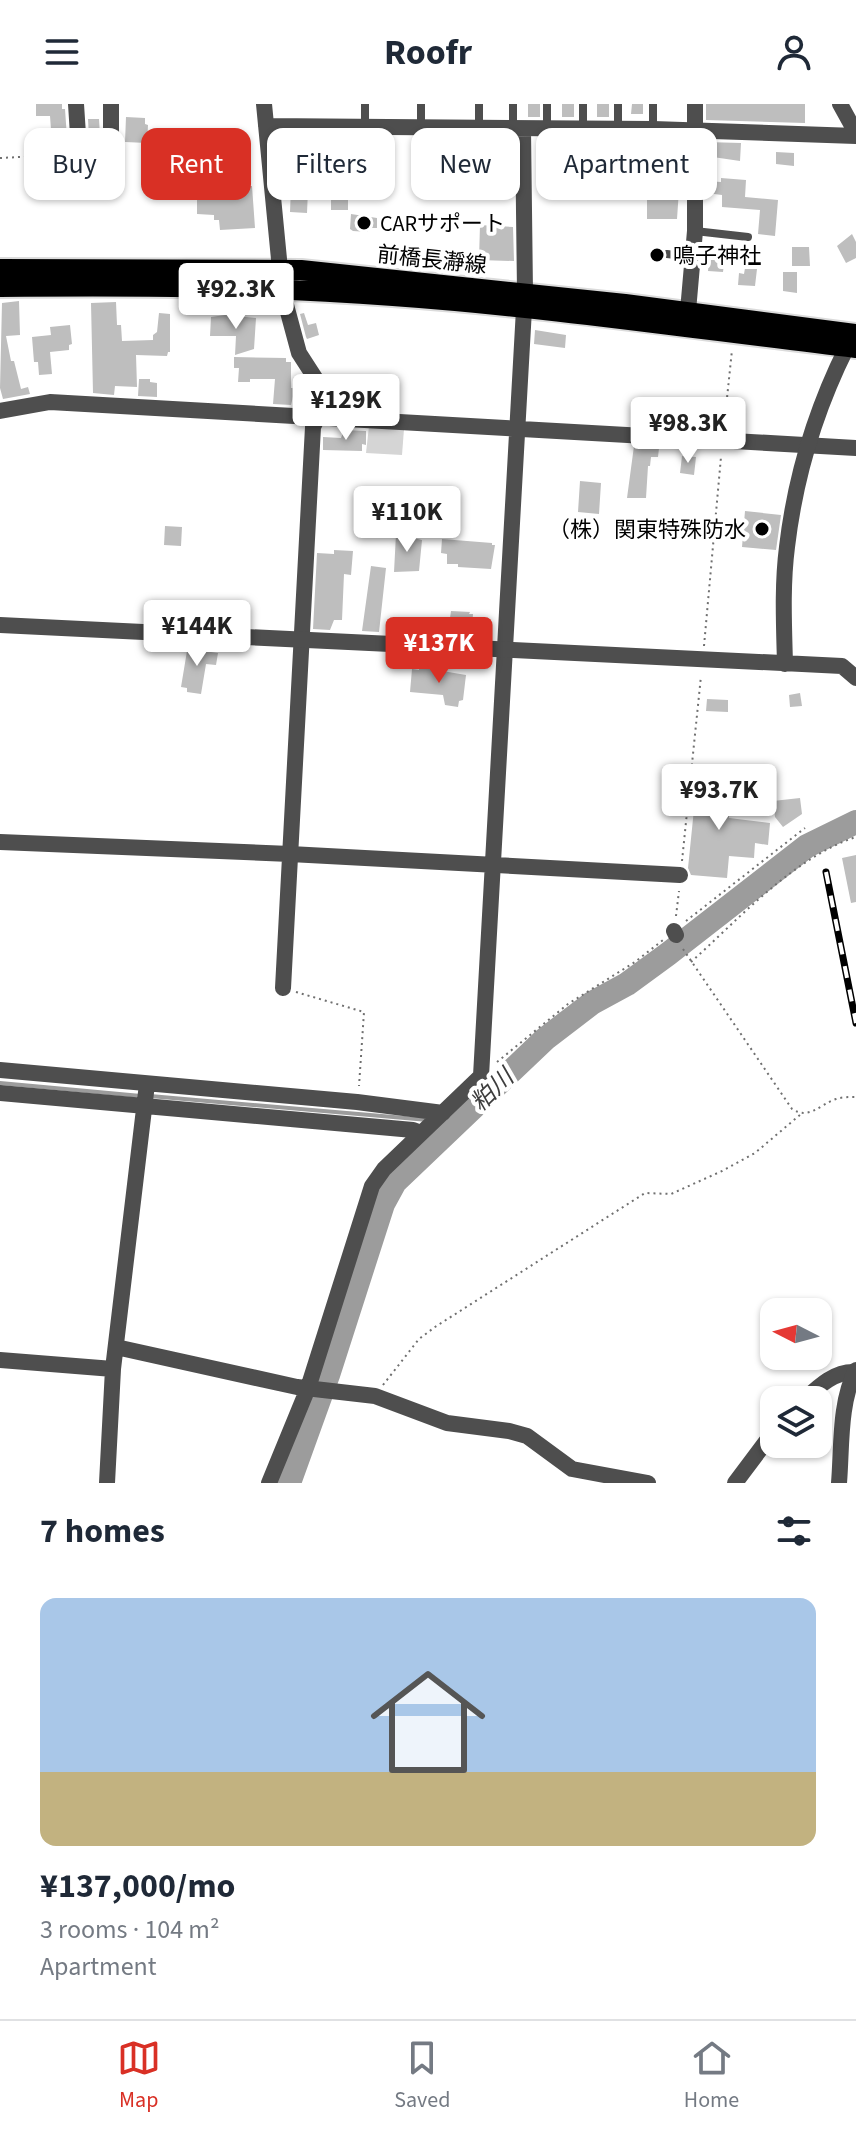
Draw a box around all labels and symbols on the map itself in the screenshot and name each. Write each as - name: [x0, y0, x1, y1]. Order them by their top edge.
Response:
- place label: CARサポート: [380, 208, 505, 240]
- marker: CARサポート: [355, 214, 373, 232]
- street label: 前橋長瀞線: [376, 238, 488, 282]
- place label: 鳴子神社: [673, 240, 761, 272]
- marker: 鳴子神社: [648, 246, 666, 264]
- pin: ¥92.3K: [171, 263, 301, 331]
- pin: ¥129K: [290, 374, 402, 442]
- pin: ¥98.3K: [623, 397, 753, 465]
- pin: ¥110K: [351, 486, 463, 554]
- place label: （株）関東特殊防水: [548, 514, 746, 546]
- marker: （株）関東特殊防水: [753, 520, 771, 538]
- pin: ¥144K: [141, 600, 253, 668]
- pin: ¥137K: [383, 617, 495, 685]
- pin: ¥93.7K: [654, 764, 784, 832]
- water label: 粕川: [463, 1059, 524, 1120]
- north arrow: [760, 1298, 832, 1370]

